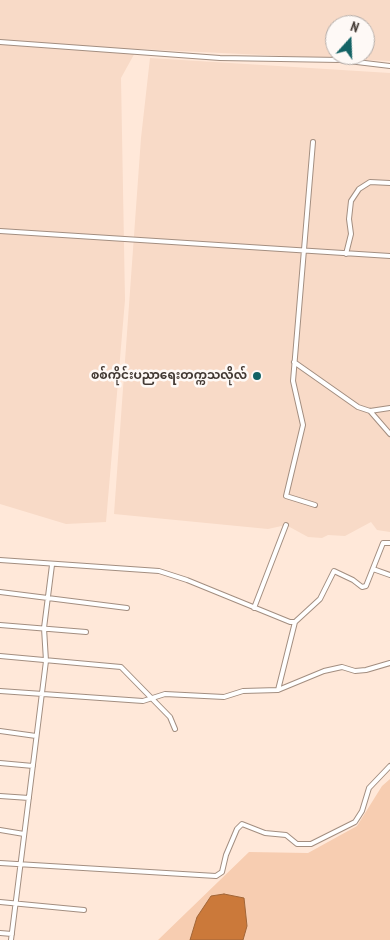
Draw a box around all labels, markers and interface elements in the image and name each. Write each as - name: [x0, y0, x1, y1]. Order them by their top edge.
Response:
- north arrow: [325, 15, 375, 65]
- text: N: [348, 17, 361, 37]
- place label: စစ်ကိုင်းပညာရေးတက္ကသလိုလ်: [91, 369, 247, 383]
- marker: စစ်ကိုင်းပညာရေးတက္ကသလိုလ်: [251, 370, 263, 382]

